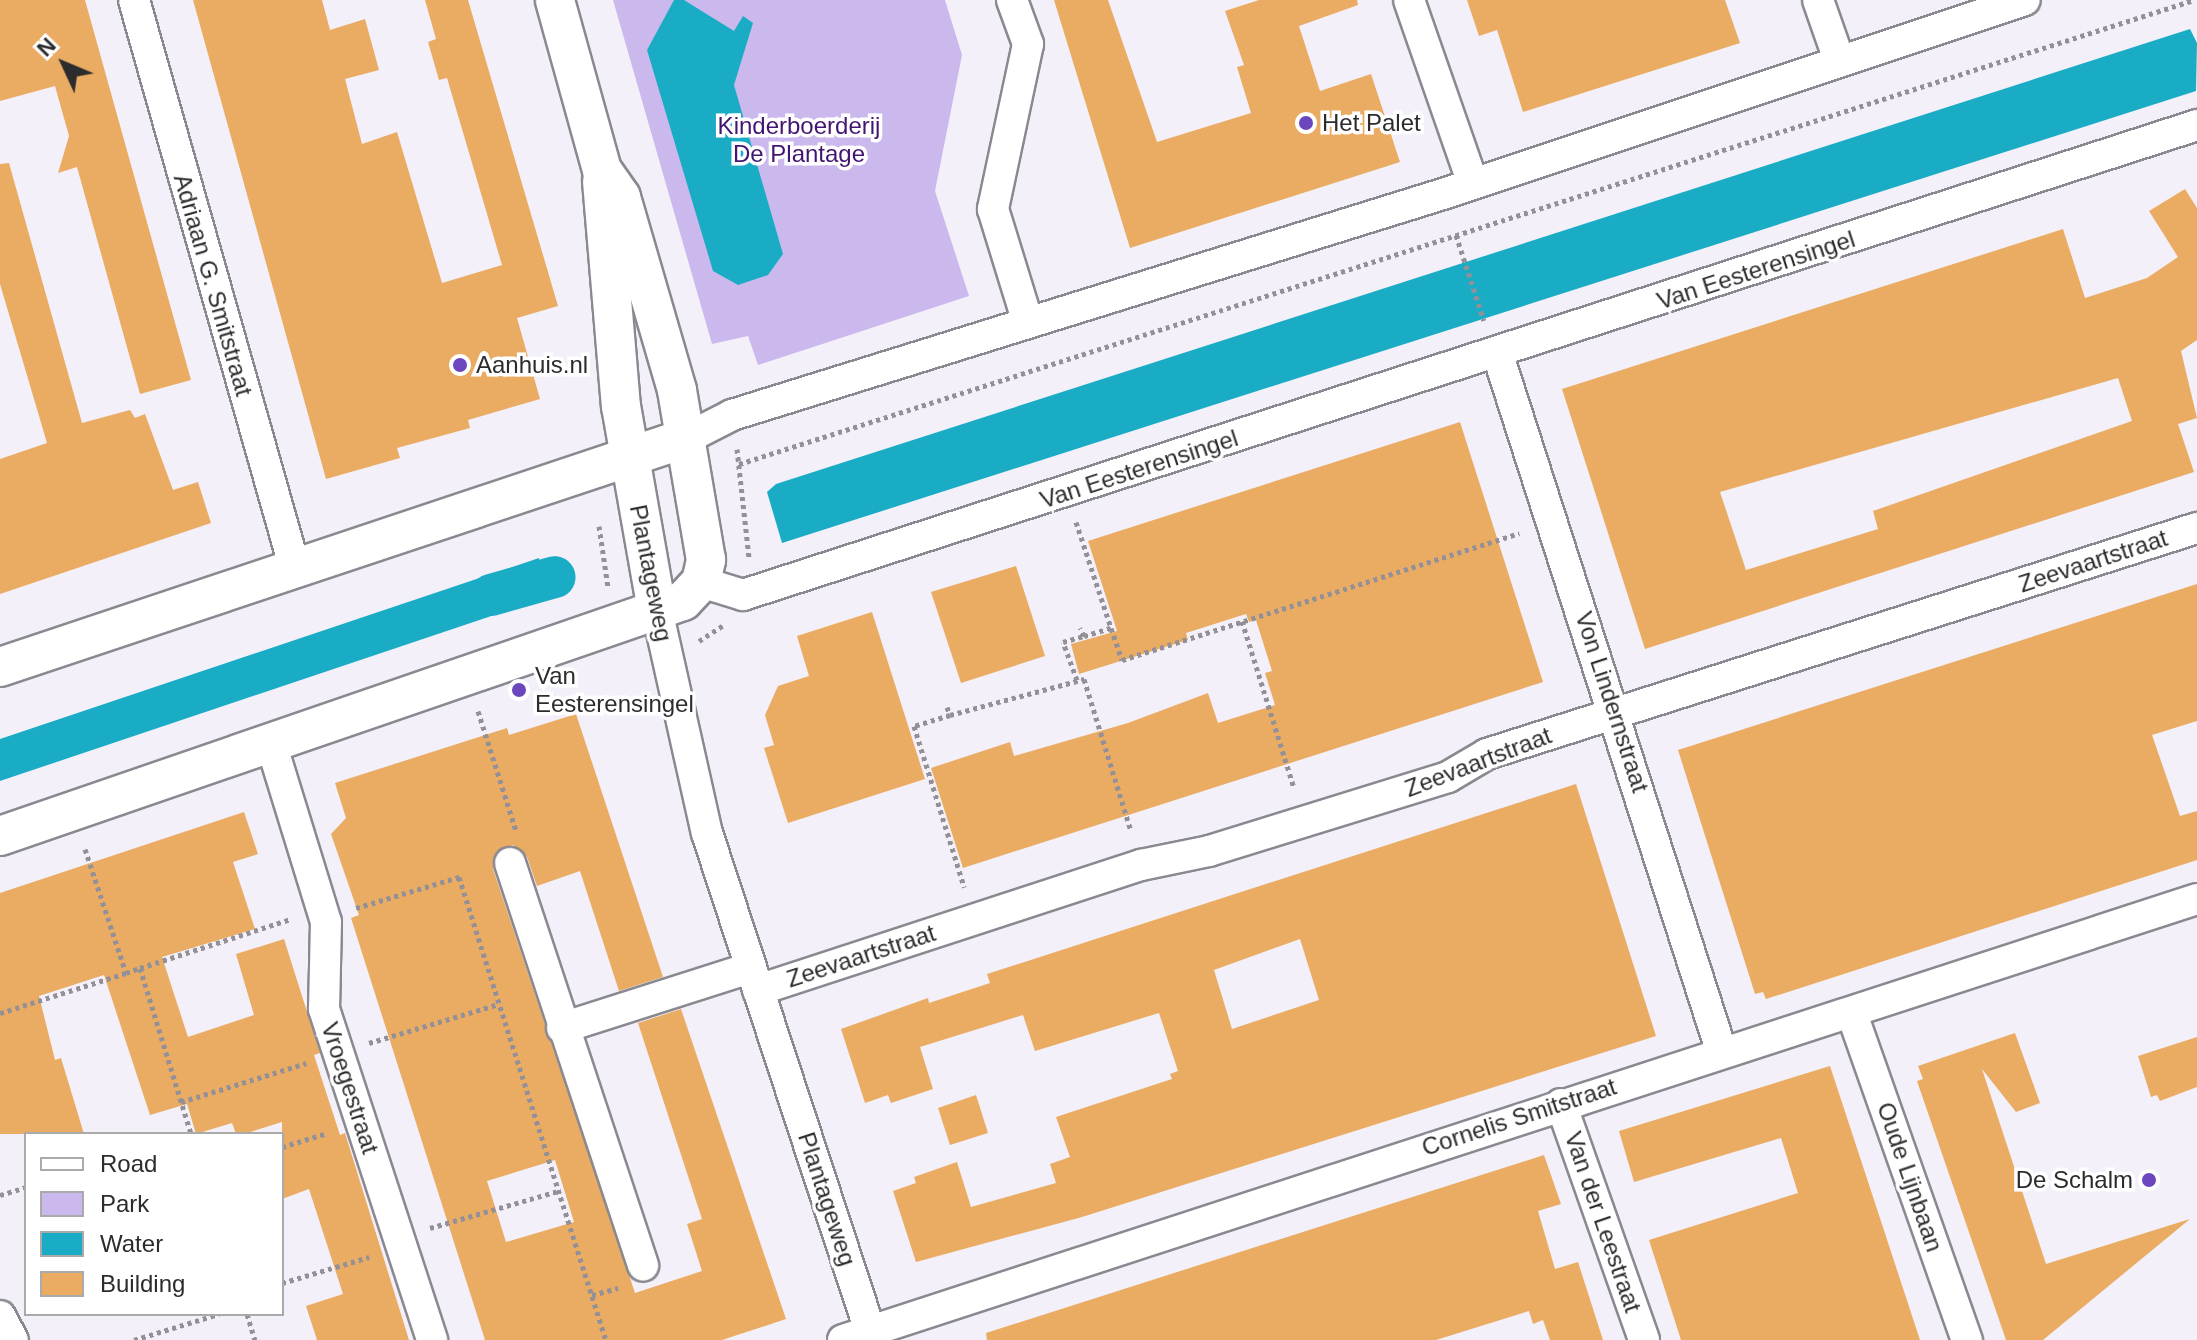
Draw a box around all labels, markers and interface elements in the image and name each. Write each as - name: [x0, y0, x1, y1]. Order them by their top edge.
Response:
- north arrow: [24, 24, 104, 104]
- text: N: [32, 33, 61, 61]
- place label: Het Palet: [1322, 109, 1421, 137]
- park label: Kinderboerderij De Plantage: [718, 112, 880, 168]
- marker: Het Palet: [1297, 114, 1315, 132]
- street label: Adriaan G. Smitstraat: [168, 171, 258, 399]
- street label: Van Eesterensingel: [1653, 224, 1859, 316]
- place label: Aanhuis.nl: [476, 351, 588, 379]
- marker: Aanhuis.nl: [451, 356, 469, 374]
- street label: Van Eesterensingel: [1036, 423, 1242, 515]
- street label: Plantageweg: [624, 502, 678, 644]
- street label: Zeevaartstraat: [2015, 523, 2171, 599]
- street label: Von Lindernstraat: [1569, 608, 1655, 796]
- place label: Van Eesterensingel: [535, 662, 694, 718]
- marker: Van Eesterensingel: [510, 681, 528, 699]
- street label: Zeevaartstraat: [1401, 721, 1555, 803]
- street label: Zeevaartstraat: [783, 918, 939, 994]
- street label: Vroegestraat: [315, 1019, 385, 1157]
- street label: Cornelis Smitstraat: [1418, 1072, 1620, 1162]
- street label: Oude Lijnbaan: [1871, 1099, 1949, 1255]
- street label: Van der Leestraat: [1559, 1128, 1647, 1316]
- street label: Plantageweg: [792, 1129, 862, 1269]
- legend: [24, 1132, 284, 1316]
- text: Road: [100, 1150, 157, 1177]
- place label: De Schalm: [2016, 1166, 2133, 1194]
- marker: De Schalm: [2140, 1171, 2158, 1189]
- text: Park: [100, 1190, 149, 1217]
- text: Water: [100, 1230, 163, 1257]
- text: Building: [100, 1270, 185, 1297]

